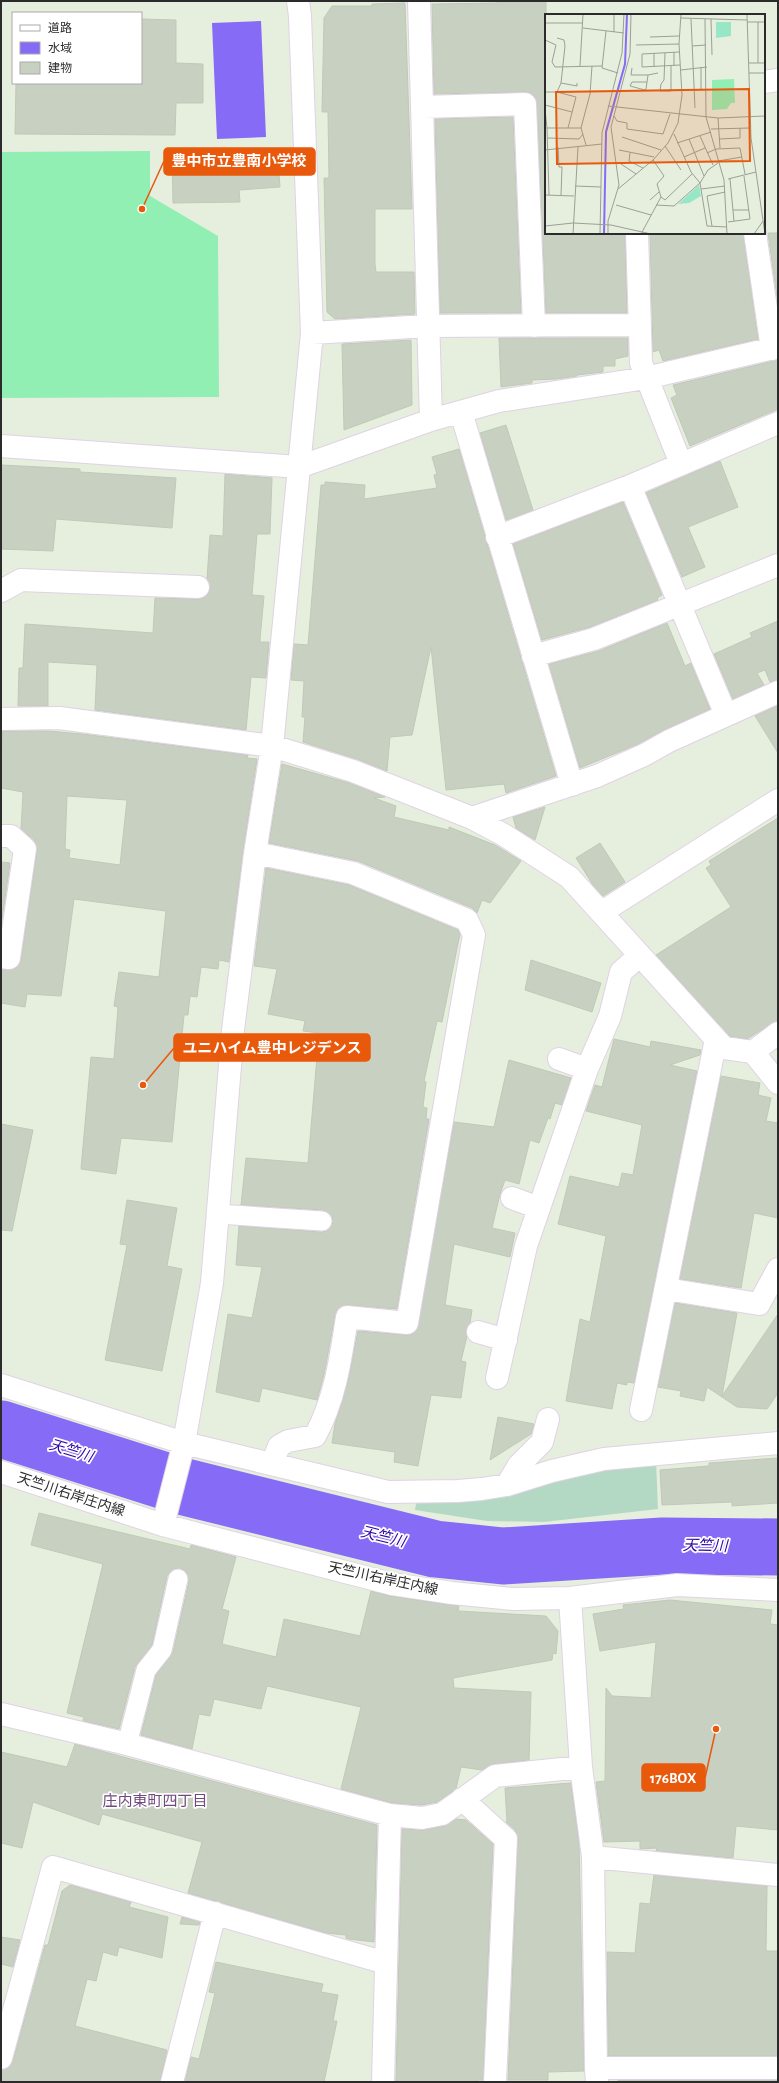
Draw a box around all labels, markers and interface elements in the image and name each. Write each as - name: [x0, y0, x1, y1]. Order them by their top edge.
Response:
- legend: [12, 12, 142, 84]
- inset map: [545, 14, 765, 234]
- text: 道路: [48, 21, 72, 34]
- text: 水域: [48, 42, 72, 54]
- text: 建物: [48, 61, 72, 74]
- callout: 豊中市立豊南小学校: [164, 148, 315, 175]
- text: 豊中市立豊南小学校: [171, 153, 307, 169]
- callout: ユニハイム豊中レジデンス: [174, 1034, 370, 1061]
- text: ユニハイム豊中レジデンス: [182, 1040, 362, 1056]
- water label: 天竺川: [47, 1436, 97, 1465]
- street label: 天竺川右岸庄内線: [16, 1470, 127, 1519]
- water label: 天竺川: [359, 1523, 409, 1550]
- water label: 天竺川: [682, 1537, 730, 1554]
- street label: 天竺川右岸庄内線: [327, 1560, 439, 1597]
- callout: 176BOX: [642, 1764, 705, 1791]
- text: 176BOX: [650, 1771, 697, 1786]
- district label: 庄内東町四丁目: [102, 1793, 208, 1809]

